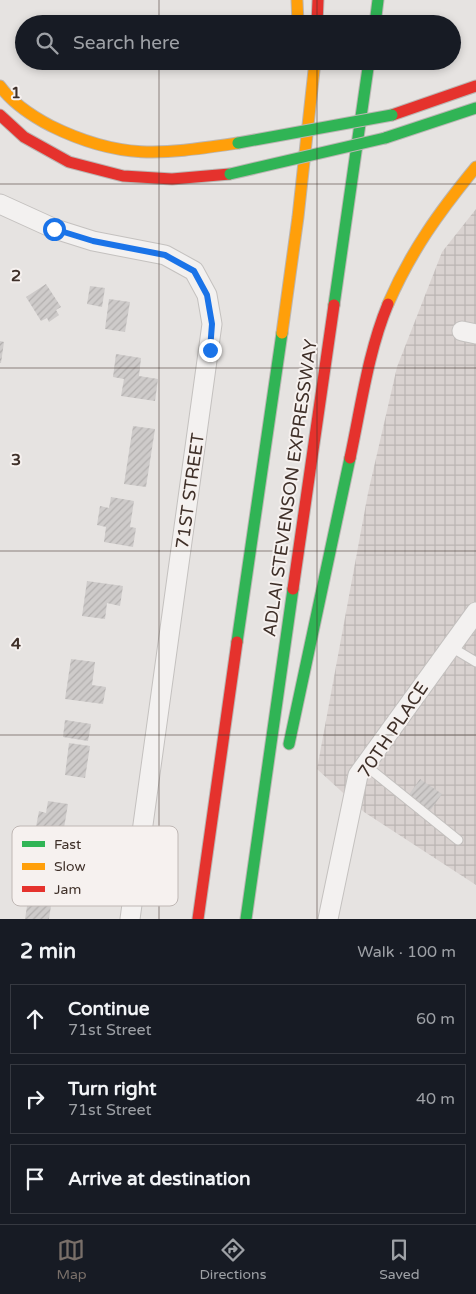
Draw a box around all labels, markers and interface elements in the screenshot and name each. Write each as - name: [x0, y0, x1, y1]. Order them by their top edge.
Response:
- search box: [15, 15, 461, 70]
- icon: search: [33, 29, 61, 57]
- text: Search here: [73, 32, 180, 54]
- text: 1: [11, 83, 21, 103]
- route start: [43, 218, 66, 241]
- text: 2: [11, 266, 21, 286]
- street label: ADLAI STEVENSON EXPRESSWAY: [258, 337, 322, 638]
- route end: [199, 339, 222, 362]
- street label: 71ST STREET: [171, 432, 209, 550]
- text: 3: [11, 450, 21, 470]
- text: 4: [11, 634, 21, 654]
- street label: 70TH PLACE: [353, 678, 433, 782]
- legend: [12, 826, 178, 906]
- text: Fast: [54, 836, 82, 853]
- text: Slow: [54, 858, 86, 875]
- text: Jam: [54, 881, 81, 898]
- text: 2 min: [20, 939, 76, 964]
- text: Walk · 100 m: [357, 942, 456, 962]
- text: Continue: [68, 998, 150, 1020]
- icon: ahead: [21, 1005, 49, 1033]
- text: 60 m: [416, 1009, 455, 1029]
- text: 71st Street: [68, 1020, 152, 1040]
- text: Turn right: [68, 1078, 156, 1100]
- icon: right: [21, 1085, 49, 1113]
- text: 40 m: [416, 1089, 455, 1109]
- text: 71st Street: [68, 1100, 152, 1120]
- icon: arrive: [21, 1165, 49, 1193]
- text: Arrive at destination: [68, 1168, 251, 1190]
- tab: Map: [56, 1236, 87, 1283]
- tab: Directions: [199, 1236, 266, 1283]
- tab: Saved: [379, 1236, 420, 1283]

